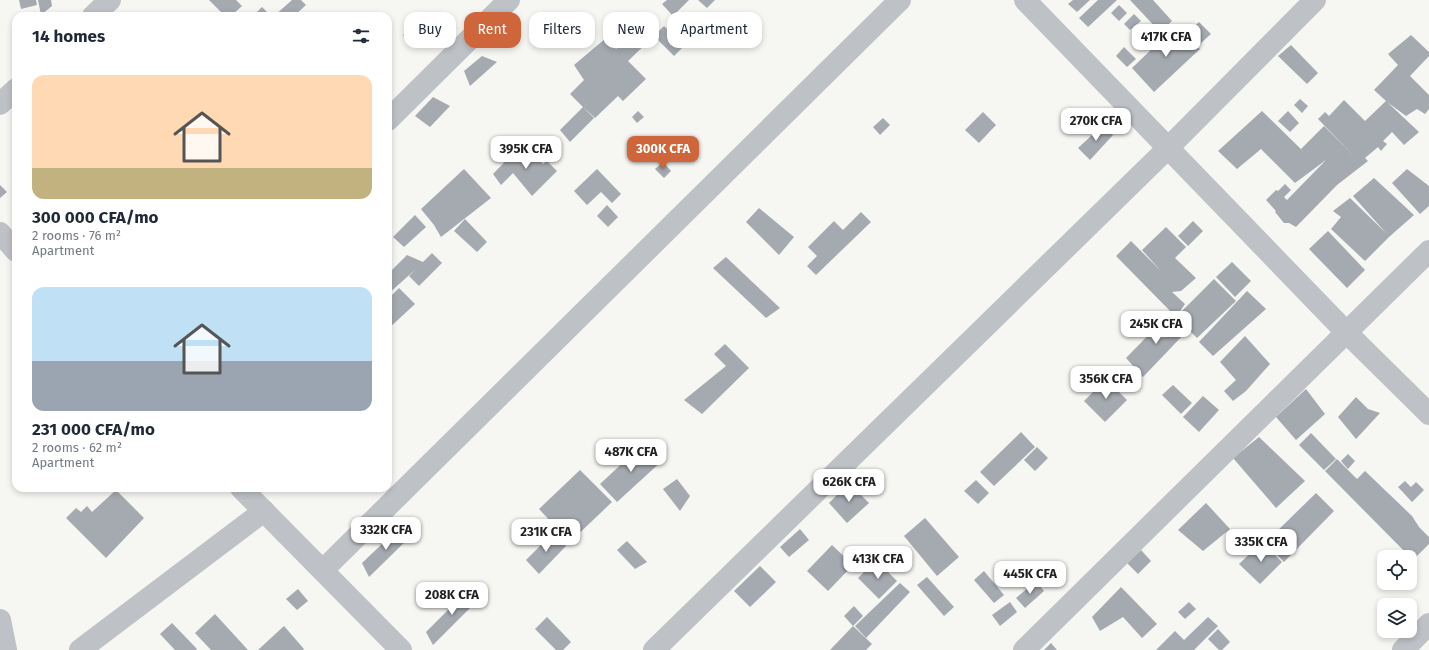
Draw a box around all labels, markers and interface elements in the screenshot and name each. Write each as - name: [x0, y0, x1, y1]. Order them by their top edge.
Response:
- chip: Buy: [404, 12, 456, 48]
- chip: Rent: [464, 12, 521, 48]
- chip: Filters: [529, 12, 595, 48]
- chip: New: [603, 12, 659, 48]
- chip: Apartment: [667, 12, 762, 48]
- pin: 417K CFA: [1125, 24, 1207, 58]
- icon: filters: [350, 25, 372, 47]
- text: 14 homes: [32, 26, 105, 47]
- text: 417K CFA: [1141, 29, 1191, 44]
- icon: home: [166, 101, 238, 173]
- pin: 270K CFA: [1055, 108, 1137, 142]
- text: 270K CFA: [1070, 113, 1122, 128]
- pin: 395K CFA: [485, 136, 567, 170]
- pin: 300K CFA: [622, 136, 704, 170]
- text: 395K CFA: [499, 141, 553, 156]
- text: 300K CFA: [636, 141, 690, 156]
- text: 300 000 CFA/mo: [32, 207, 158, 228]
- text: 2 rooms · 76 m²: [32, 228, 121, 243]
- text: Apartment: [32, 243, 94, 258]
- pin: 245K CFA: [1115, 311, 1197, 345]
- icon: home: [166, 313, 238, 385]
- text: 245K CFA: [1130, 316, 1182, 331]
- pin: 356K CFA: [1065, 366, 1147, 400]
- text: 356K CFA: [1079, 371, 1133, 386]
- text: 231 000 CFA/mo: [32, 419, 155, 440]
- pin: 487K CFA: [590, 439, 672, 473]
- text: 2 rooms · 62 m²: [32, 440, 122, 455]
- text: 487K CFA: [605, 444, 657, 459]
- text: Apartment: [32, 455, 94, 470]
- pin: 626K CFA: [808, 469, 890, 503]
- text: 626K CFA: [822, 474, 876, 489]
- pin: 332K CFA: [345, 517, 427, 551]
- pin: 231K CFA: [505, 519, 587, 553]
- text: 332K CFA: [360, 522, 412, 537]
- text: 231K CFA: [520, 524, 572, 539]
- pin: 335K CFA: [1220, 529, 1302, 563]
- text: 335K CFA: [1235, 534, 1287, 549]
- pin: 413K CFA: [837, 546, 919, 580]
- map controls: [1377, 550, 1417, 638]
- button: locate: [1377, 550, 1417, 590]
- text: 413K CFA: [852, 551, 904, 566]
- pin: 445K CFA: [989, 561, 1071, 595]
- text: 445K CFA: [1003, 566, 1057, 581]
- pin: 208K CFA: [411, 582, 493, 616]
- text: 208K CFA: [425, 587, 479, 602]
- button: layers: [1377, 598, 1417, 638]

